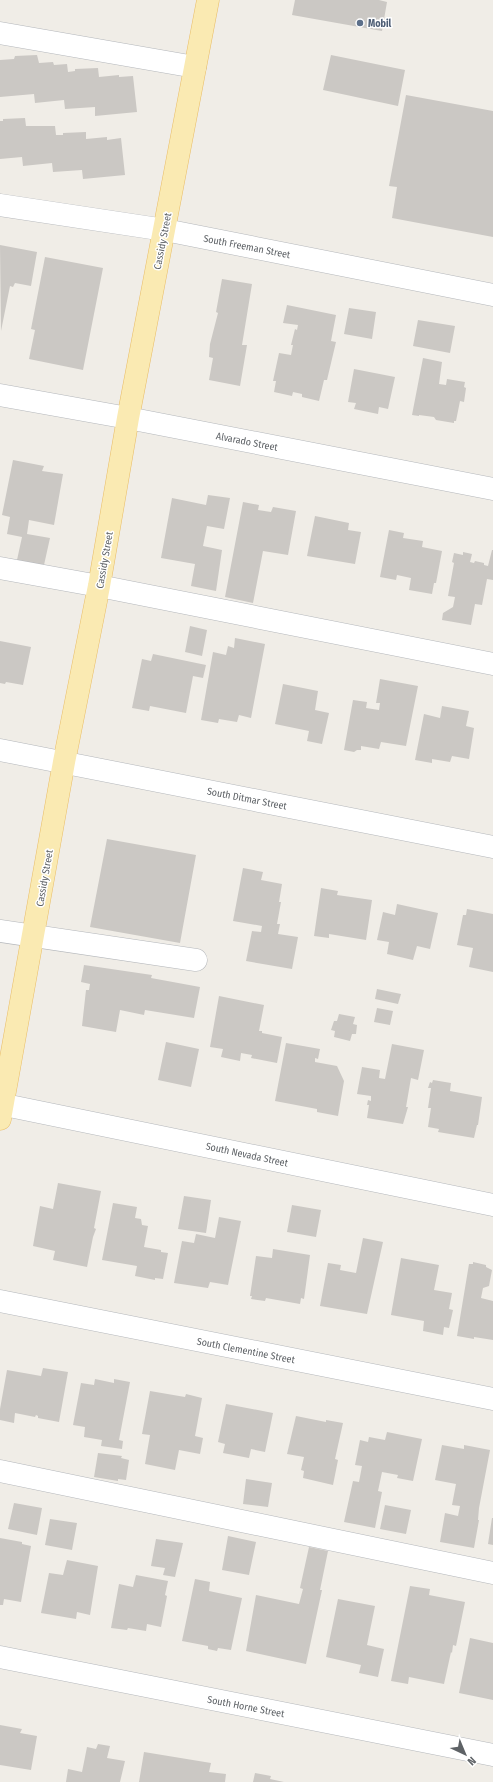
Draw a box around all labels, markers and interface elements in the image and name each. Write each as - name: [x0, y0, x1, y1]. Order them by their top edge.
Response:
- marker: Mobil: [355, 18, 365, 28]
- place label: Mobil: [368, 18, 392, 30]
- street label: Cassidy Street: [152, 211, 174, 271]
- street label: South Freeman Street: [202, 233, 292, 261]
- street label: Alvarado Street: [215, 430, 279, 454]
- street label: Cassidy Street: [94, 530, 116, 590]
- street label: South Ditmar Street: [206, 785, 288, 813]
- street label: Cassidy Street: [34, 848, 56, 908]
- street label: South Nevada Street: [205, 1140, 290, 1170]
- street label: South Clementine Street: [196, 1336, 297, 1367]
- street label: South Horne Street: [206, 1694, 286, 1720]
- north arrow: [445, 1734, 485, 1774]
- text: N: [465, 1754, 478, 1768]

